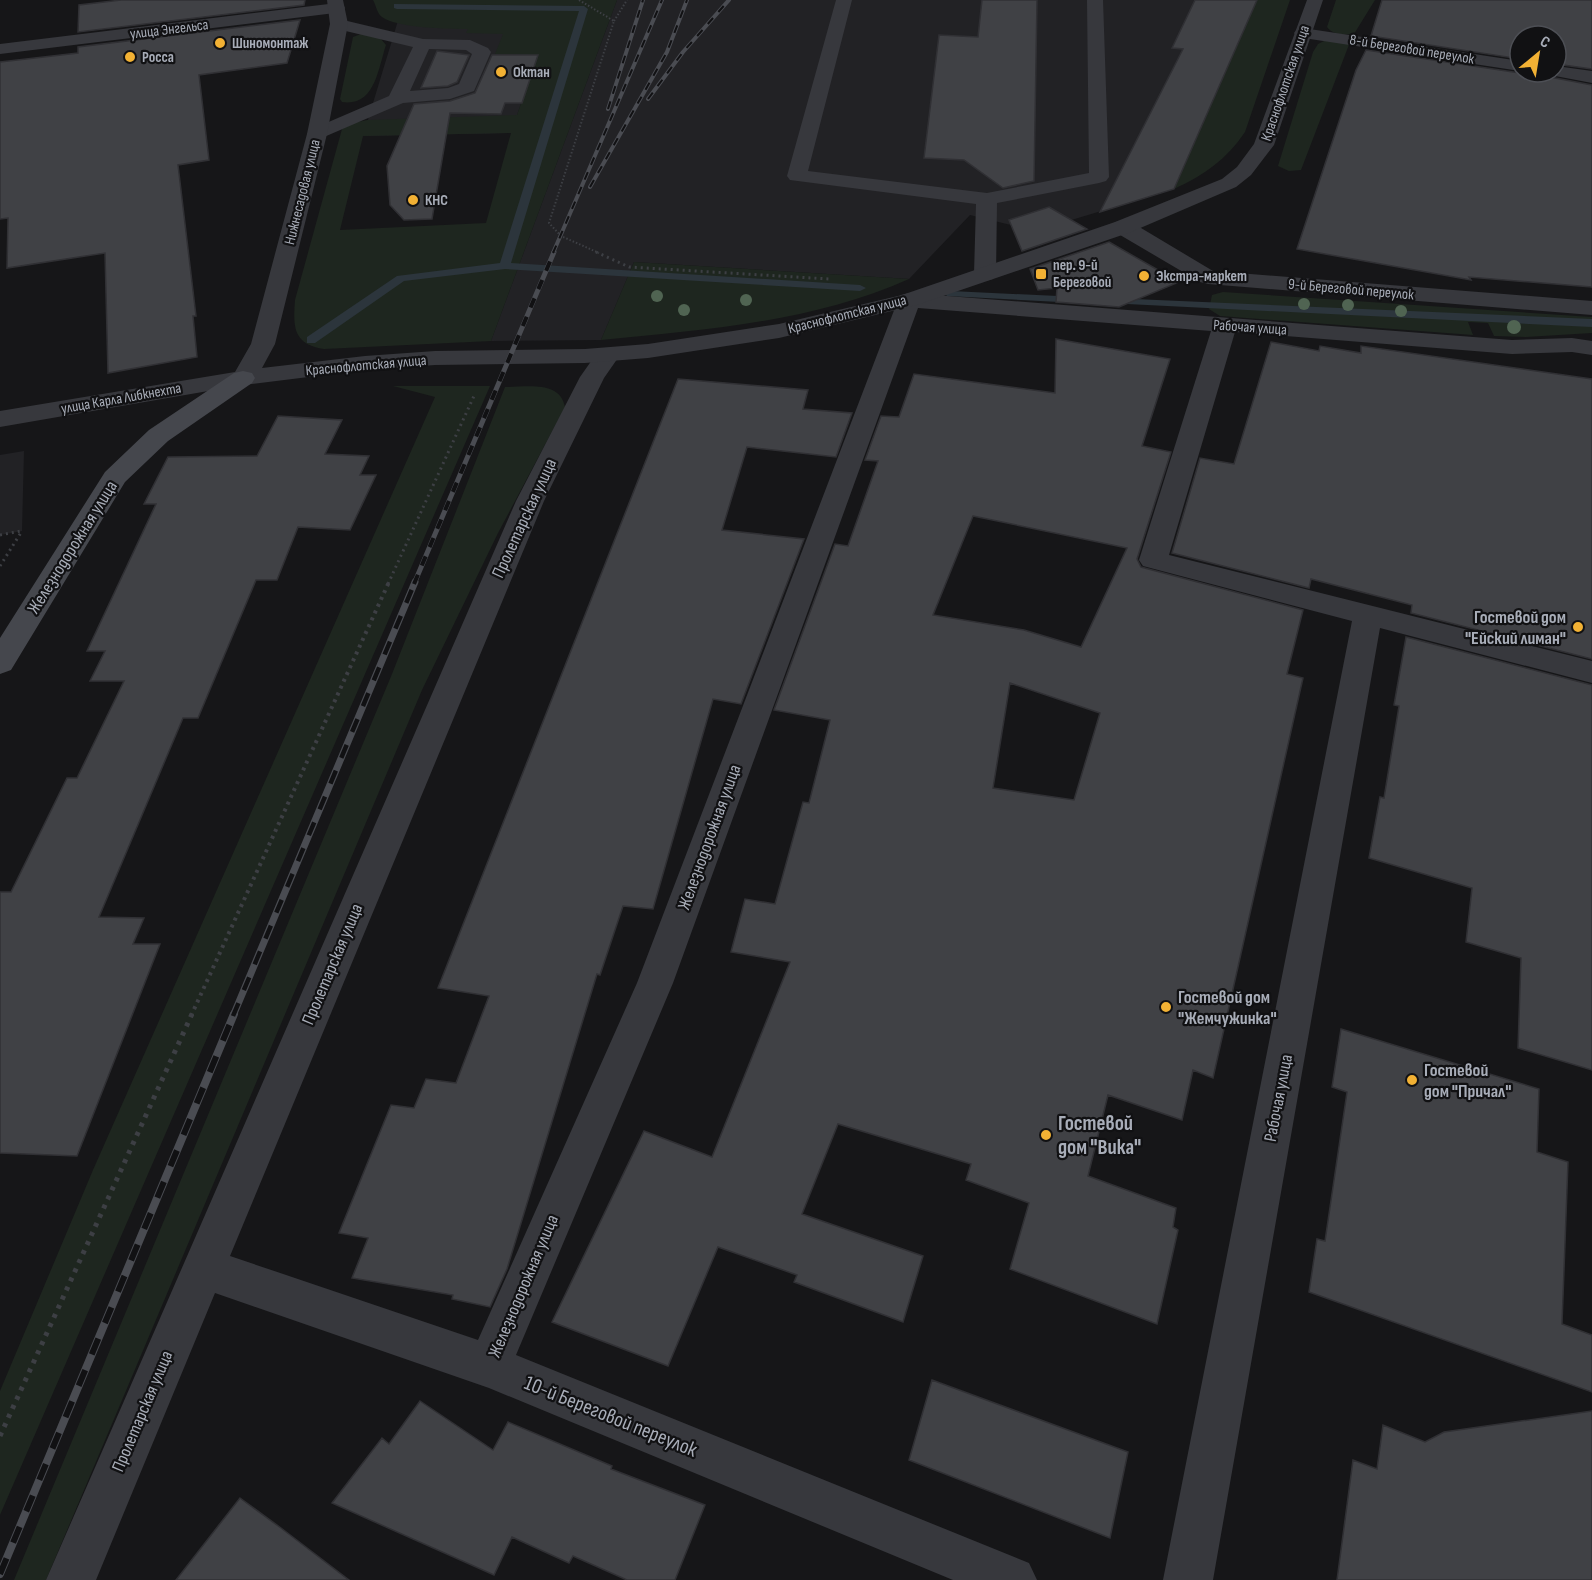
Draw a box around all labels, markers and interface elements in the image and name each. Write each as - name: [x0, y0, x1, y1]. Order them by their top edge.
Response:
- street label: улица Энгельса: [129, 15, 210, 44]
- street label: Краснофлотская улица: [1257, 23, 1314, 144]
- north arrow: [1508, 24, 1568, 84]
- street label: 8-й Береговой переулок: [1348, 30, 1476, 69]
- text: С: [1536, 32, 1553, 53]
- place label: Шиномонтаж: [232, 34, 309, 53]
- marker: Шиномонтаж: [213, 36, 227, 50]
- place label: Росса: [142, 48, 174, 67]
- marker: Росса: [123, 50, 137, 64]
- place label: Октан: [513, 63, 550, 82]
- marker: Октан: [494, 65, 508, 79]
- street label: Нижнесадовая улица: [280, 137, 325, 247]
- place label: КНС: [425, 191, 448, 210]
- marker: КНС: [406, 193, 420, 207]
- place label: пер. 9-й Береговой: [1053, 256, 1111, 292]
- marker: пер. 9-й Береговой: [1034, 267, 1048, 281]
- place label: Экстра-маркет: [1156, 267, 1247, 286]
- marker: Экстра-маркет: [1137, 269, 1151, 283]
- street label: 9-й Береговой переулок: [1287, 275, 1415, 304]
- street label: Краснофлотская улица: [786, 291, 908, 338]
- street label: Рабочая улица: [1213, 315, 1288, 340]
- street label: Краснофлотская улица: [305, 351, 427, 380]
- street label: улица Карла Либкнехта: [59, 379, 183, 418]
- street label: Пролетарская улица: [488, 455, 561, 581]
- street label: Железнодорожная улица: [23, 477, 122, 618]
- place label: Гостевой дом "Ейский лиман": [1465, 607, 1566, 649]
- marker: Гостевой дом "Ейский лиман": [1571, 620, 1585, 634]
- street label: Железнодорожная улица: [673, 762, 746, 913]
- street label: Пролетарская улица: [298, 900, 367, 1028]
- place label: Гостевой дом "Жемчужинка": [1178, 987, 1277, 1029]
- marker: Гостевой дом "Жемчужинка": [1159, 1000, 1173, 1014]
- street label: Рабочая улица: [1260, 1053, 1297, 1144]
- place label: Гостевой дом "Причал": [1424, 1060, 1511, 1102]
- marker: Гостевой дом "Причал": [1405, 1073, 1419, 1087]
- place label: Гостевой дом "Вика": [1058, 1111, 1141, 1160]
- marker: Гостевой дом "Вика": [1039, 1128, 1053, 1142]
- street label: Железнодорожная улица: [484, 1212, 563, 1361]
- street label: Пролетарская улица: [108, 1347, 177, 1475]
- street label: 10-й Береговой переулок: [521, 1370, 701, 1463]

